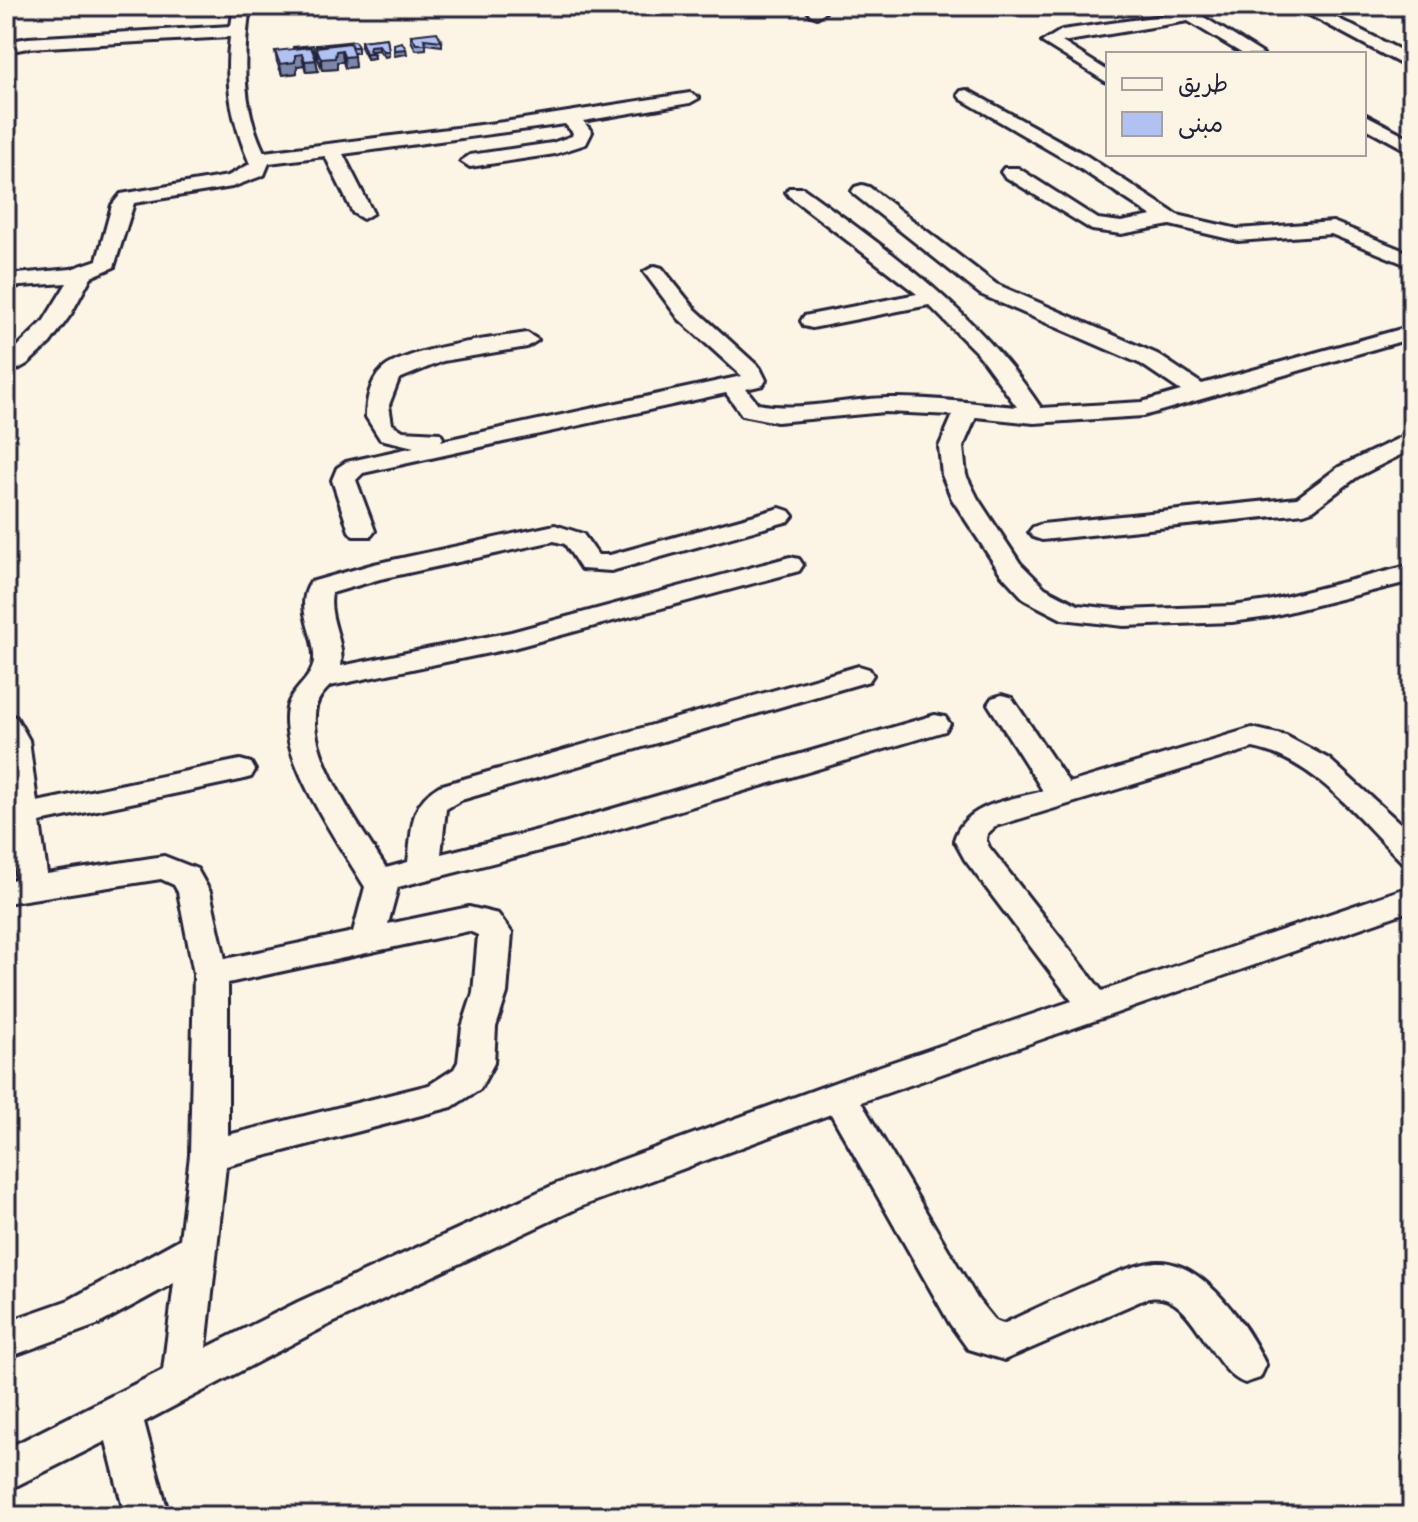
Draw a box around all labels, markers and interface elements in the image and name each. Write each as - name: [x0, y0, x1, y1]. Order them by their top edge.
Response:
- legend: [1106, 52, 1366, 156]
- text: طريق: [1178, 70, 1228, 99]
- text: مبنى: [1178, 110, 1223, 139]

